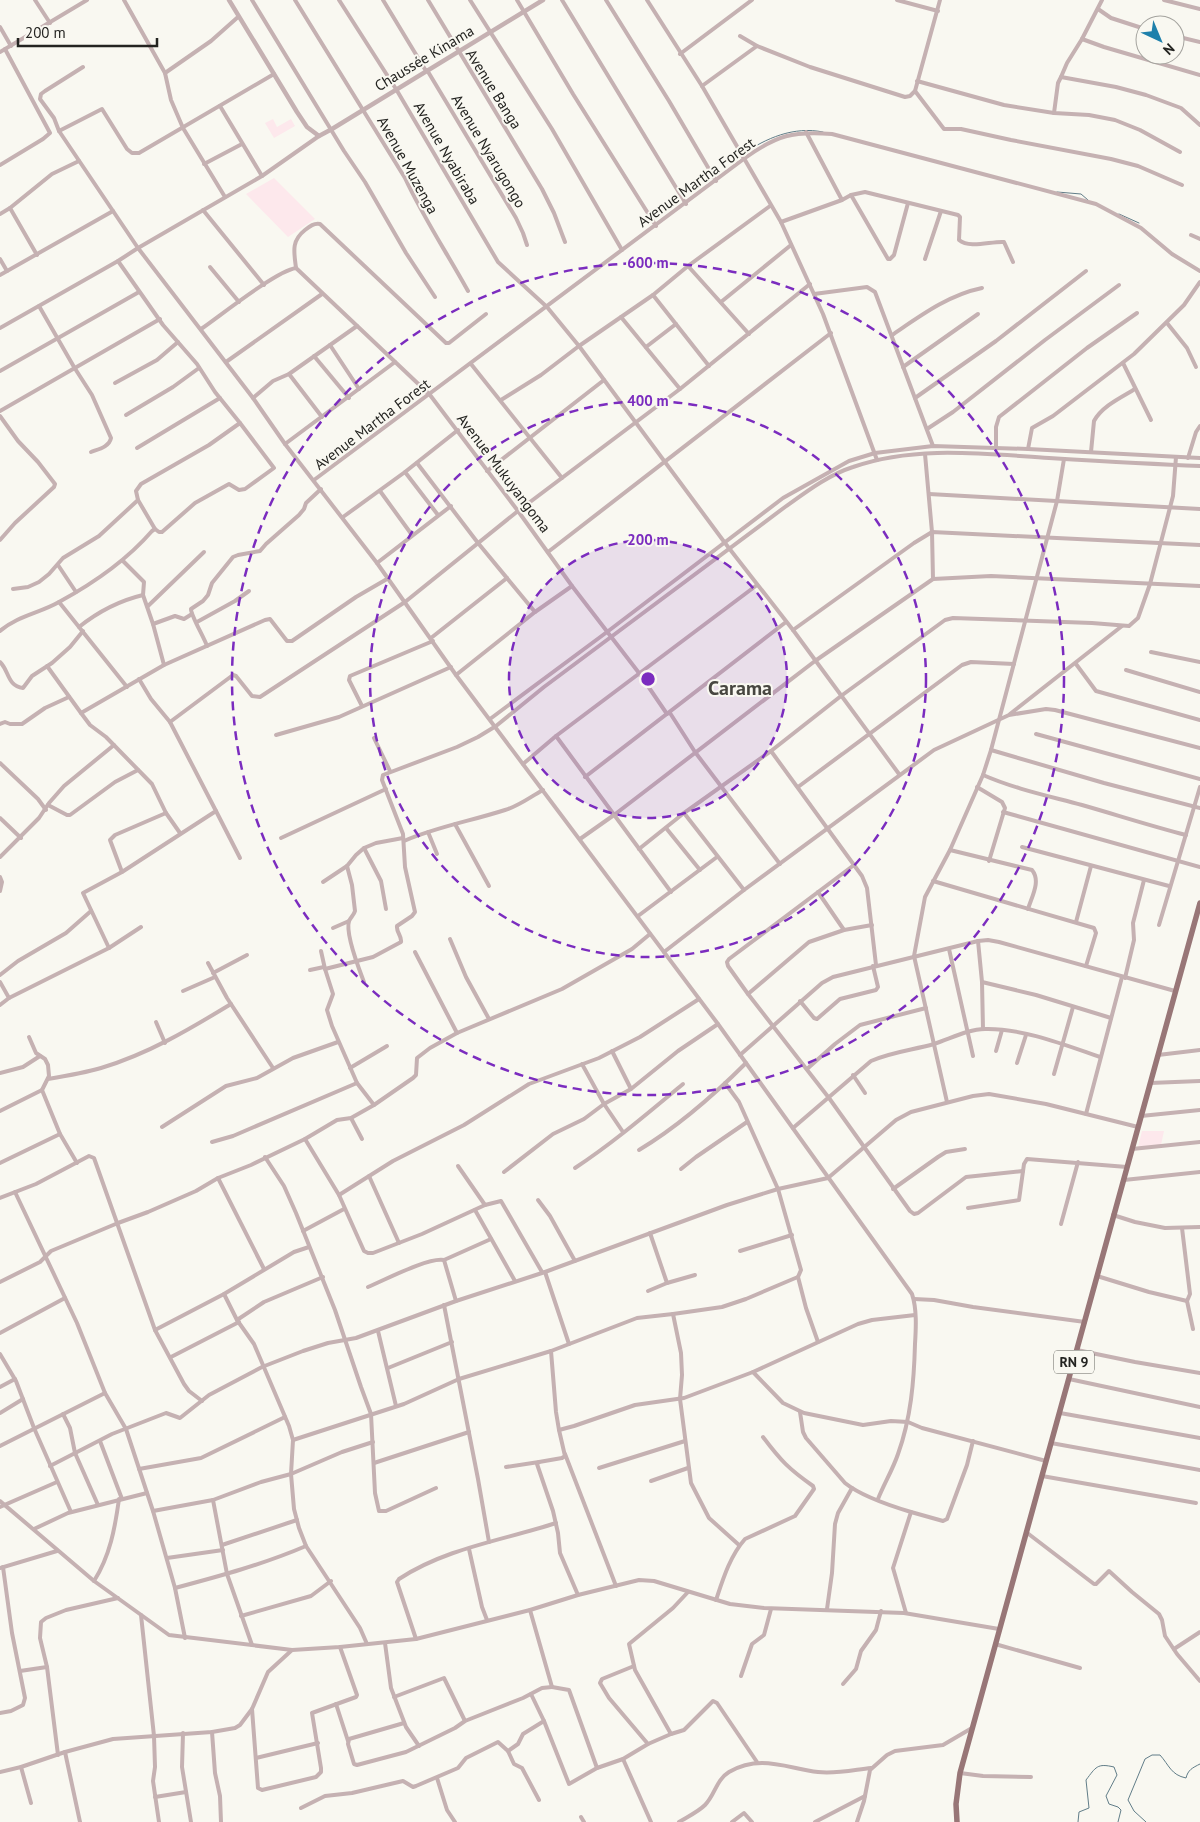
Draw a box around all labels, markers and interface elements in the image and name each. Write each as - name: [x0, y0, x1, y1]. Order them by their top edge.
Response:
- scale bar: [18, 15, 156, 47]
- north arrow: [1135, 15, 1185, 65]
- street label: Chaussée Kinama: [371, 21, 477, 95]
- text: 200 m: [25, 23, 66, 42]
- text: N: [1159, 40, 1179, 59]
- street label: Avenue Banga: [462, 45, 526, 133]
- street label: Avenue Nyarugongo: [448, 91, 530, 211]
- street label: Avenue Nyabiraba: [410, 98, 484, 208]
- street label: Avenue Muzenga: [373, 113, 443, 217]
- street label: Avenue Martha Forest: [634, 133, 758, 231]
- text: 600 m: [627, 253, 669, 272]
- street label: Avenue Martha Forest: [310, 374, 434, 474]
- text: 400 m: [627, 391, 669, 410]
- street label: Avenue Mukuyangoma: [453, 410, 555, 536]
- text: 200 m: [627, 530, 669, 549]
- centre of rings: [639, 670, 657, 688]
- district label: Carama: [708, 675, 772, 701]
- road number: RN 9: [1054, 1350, 1094, 1374]

